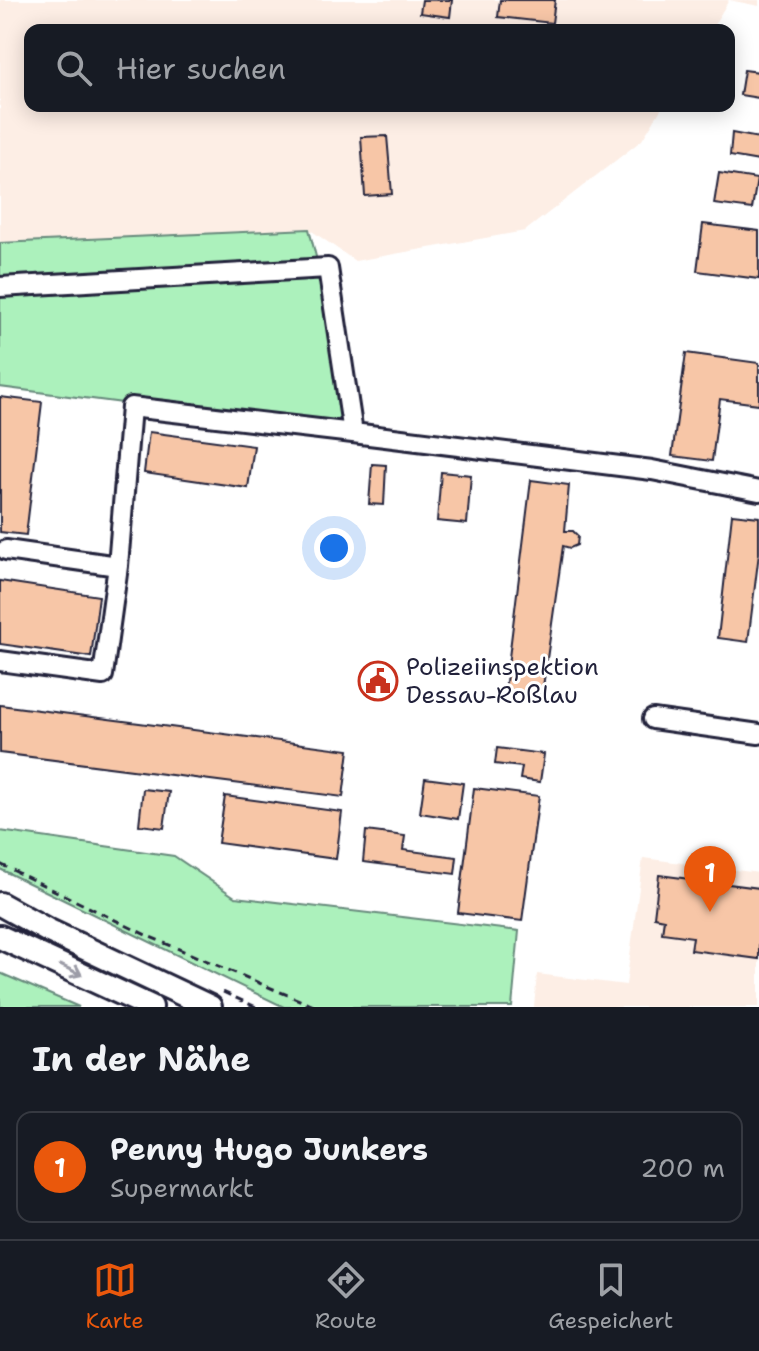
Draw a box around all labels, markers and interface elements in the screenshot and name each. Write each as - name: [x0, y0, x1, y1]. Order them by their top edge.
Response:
- search box: [24, 24, 735, 112]
- icon: search: [52, 46, 96, 90]
- text: Hier suchen: [116, 48, 286, 89]
- your location: [314, 528, 354, 568]
- place label: Polizeiinspektion Dessau-Roßlau: [406, 651, 599, 711]
- public building icon: Polizeiinspektion Dessau-Roßlau: [357, 660, 399, 702]
- pin: 1: [684, 846, 736, 912]
- one-way arrow: [59, 963, 83, 978]
- text: In der Nähe: [32, 1036, 251, 1082]
- text: Penny Hugo Junkers: [110, 1129, 428, 1170]
- text: 1: [54, 1150, 66, 1185]
- text: 200 m: [640, 1150, 725, 1185]
- text: Supermarkt: [110, 1170, 254, 1205]
- tab: Karte: [86, 1258, 144, 1335]
- tab: Route: [315, 1258, 377, 1335]
- tab: Gespeichert: [548, 1258, 673, 1335]

